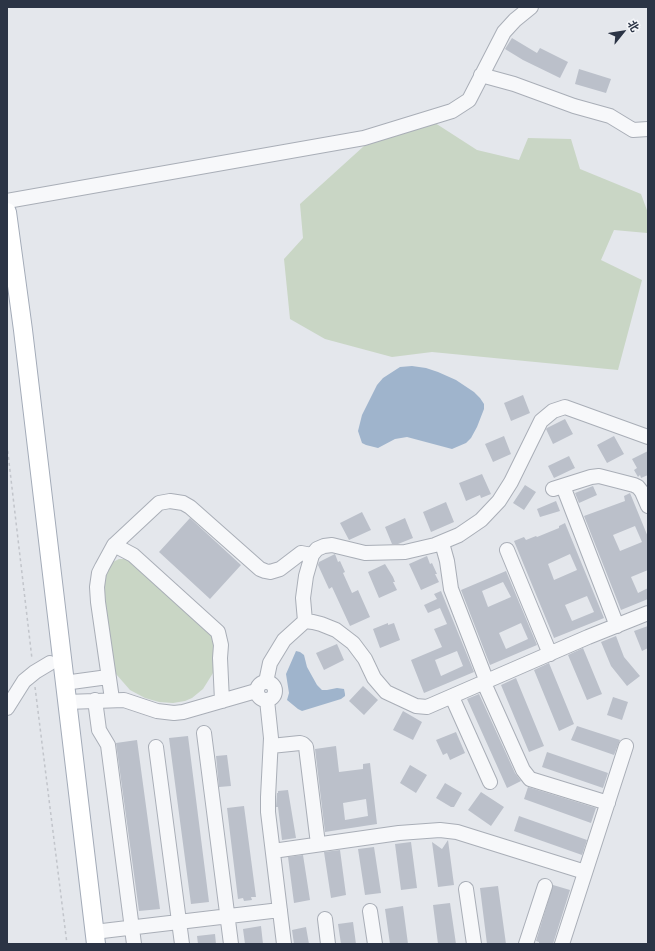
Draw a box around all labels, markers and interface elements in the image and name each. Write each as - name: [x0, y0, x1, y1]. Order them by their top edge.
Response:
- north arrow: [603, 12, 643, 52]
- text: 北: [625, 18, 641, 34]

